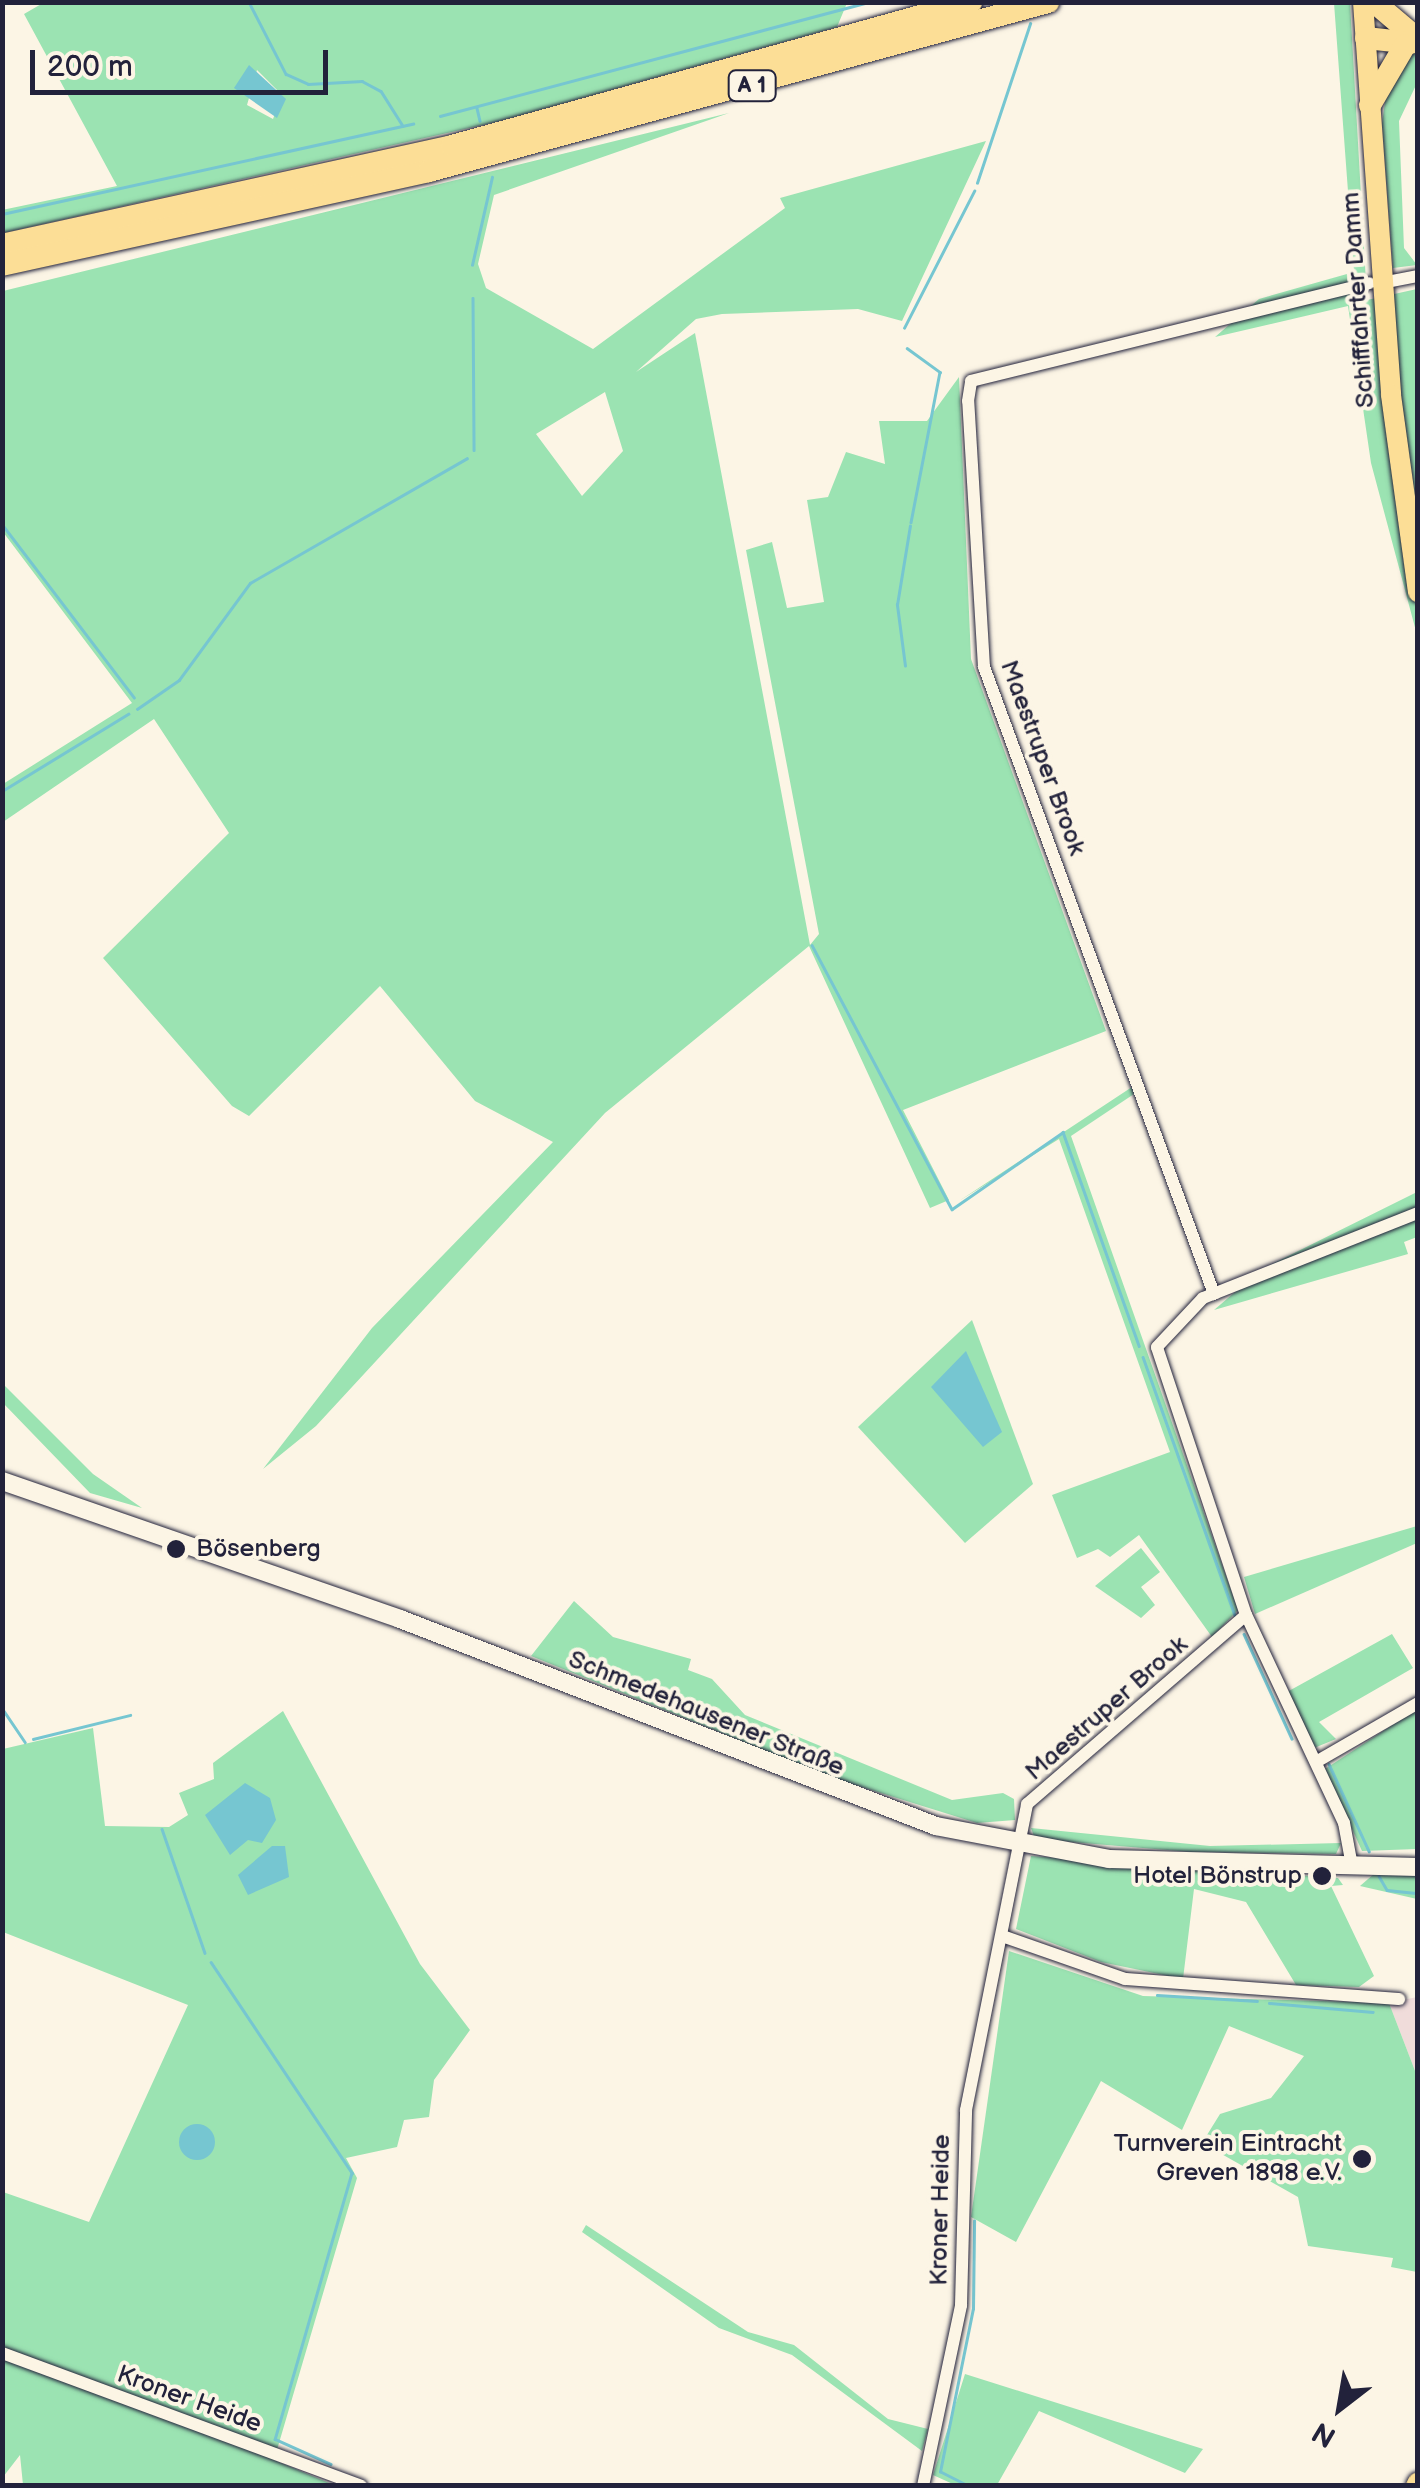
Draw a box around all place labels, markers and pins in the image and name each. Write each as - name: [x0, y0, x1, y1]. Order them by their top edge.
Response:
- place label: Bösenberg: [196, 1534, 321, 1564]
- marker: Bösenberg: [165, 1538, 187, 1560]
- place label: Hotel Bönstrup: [1133, 1861, 1302, 1891]
- marker: Hotel Bönstrup: [1311, 1865, 1333, 1887]
- place label: Turnverein Eintracht Greven 1898 e.V.: [1114, 2130, 1342, 2189]
- marker: Turnverein Eintracht Greven 1898 e.V.: [1351, 2148, 1373, 2170]

